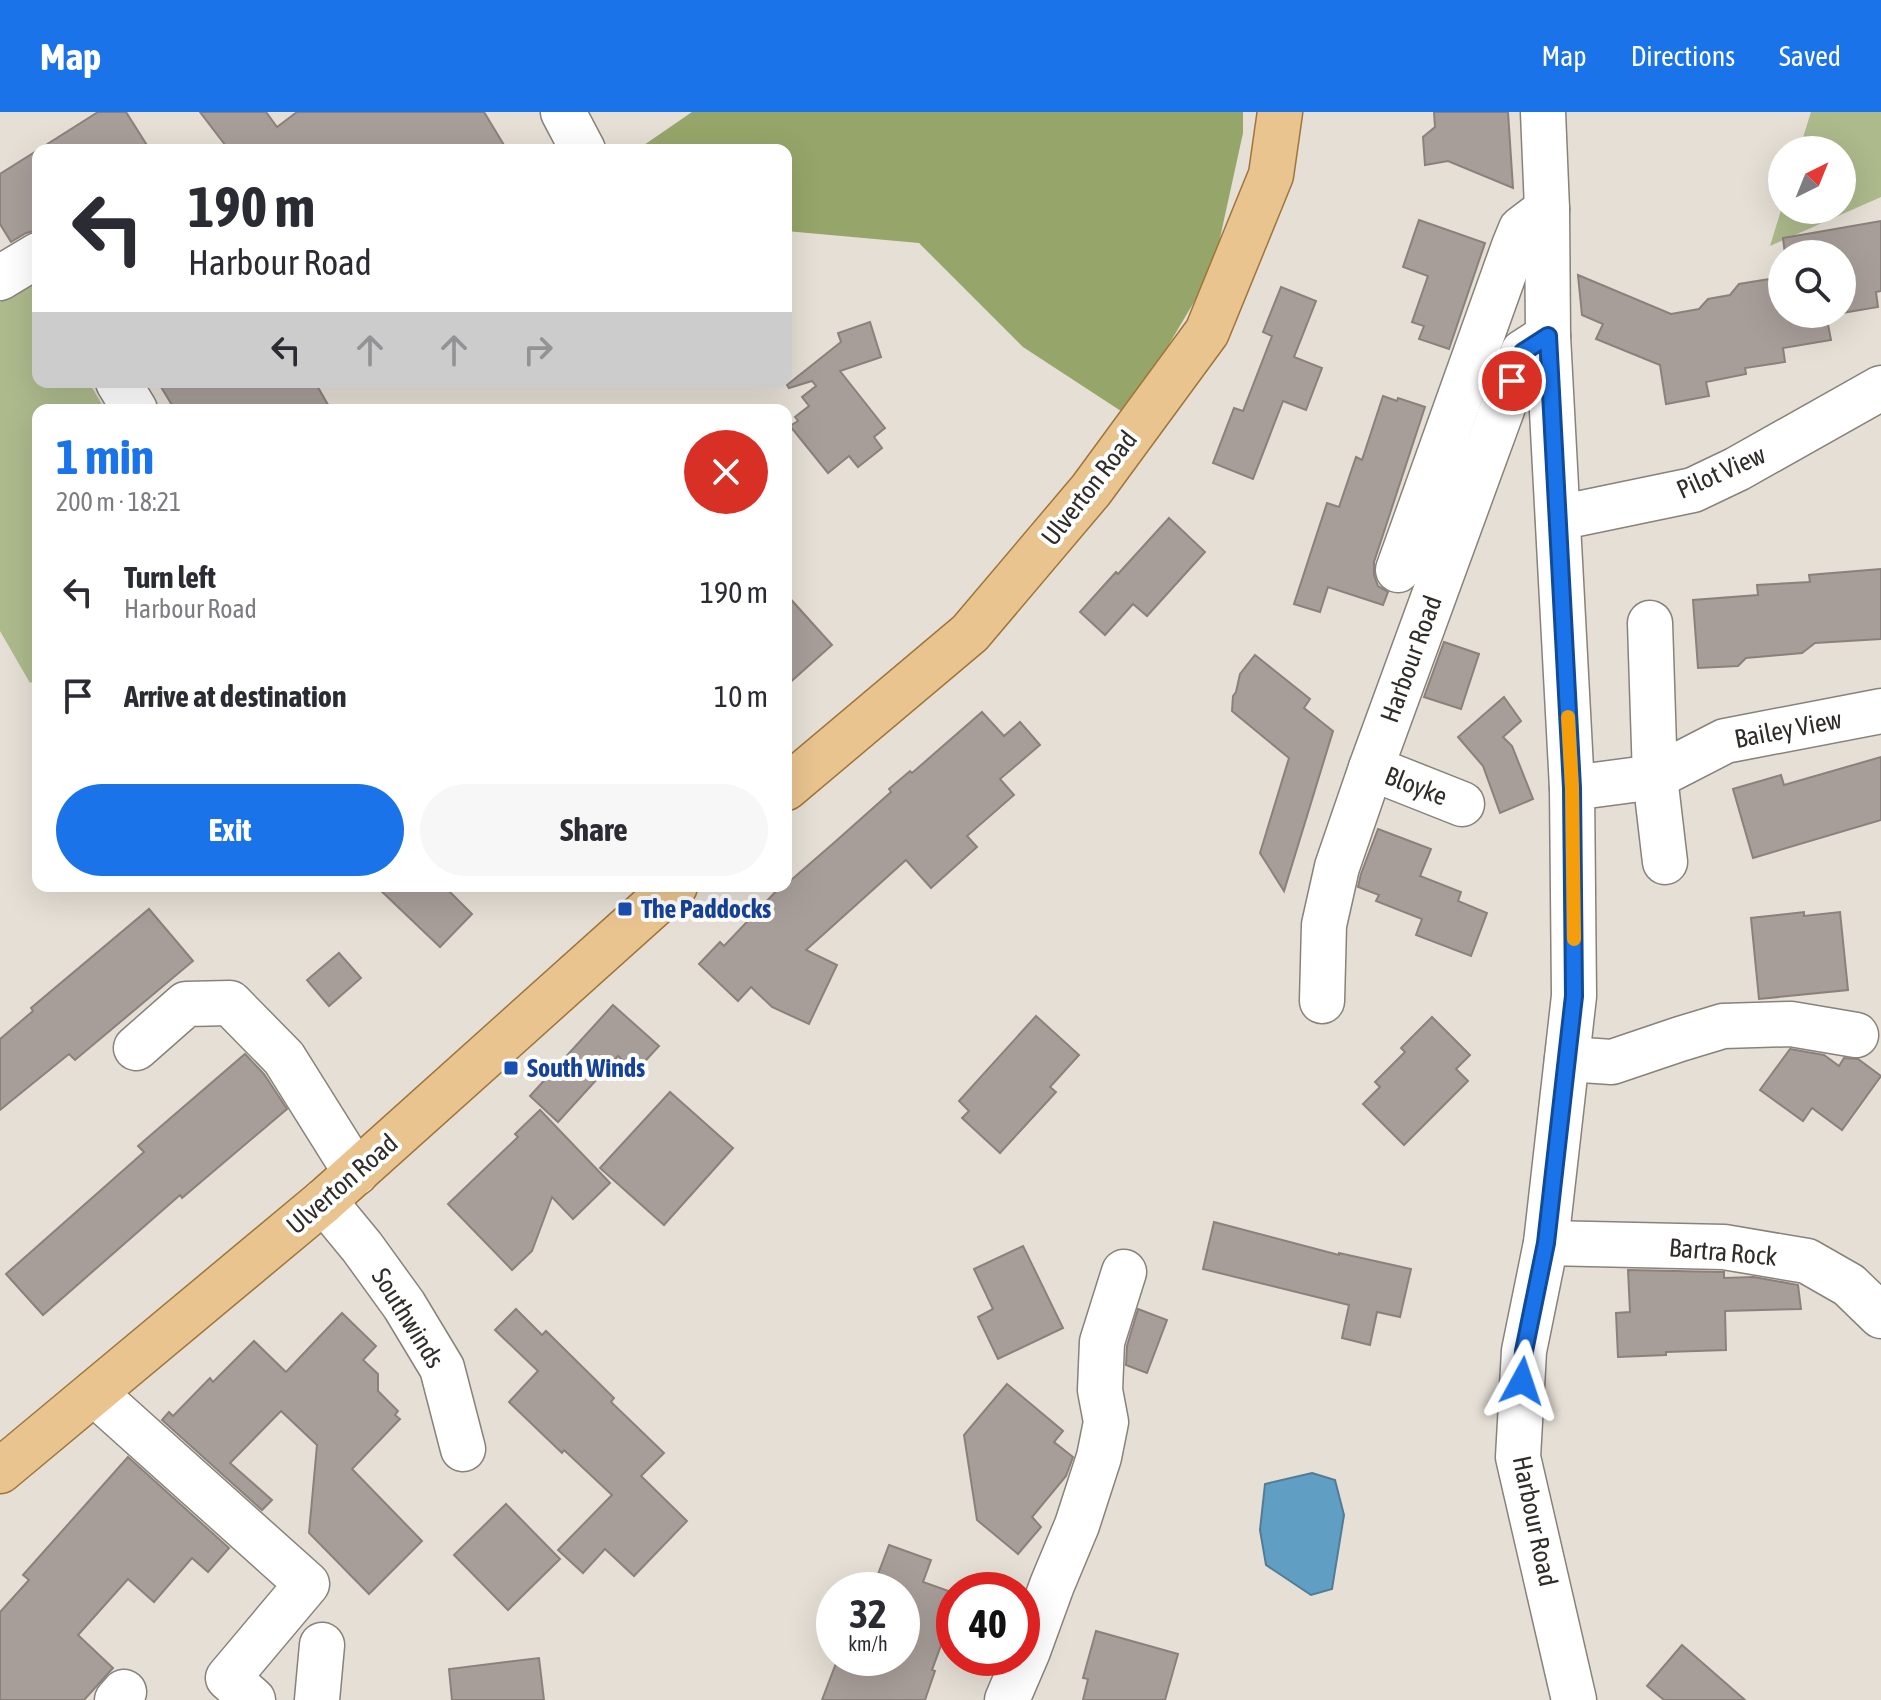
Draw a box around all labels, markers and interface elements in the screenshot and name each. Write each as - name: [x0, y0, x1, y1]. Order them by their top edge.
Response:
- text: Map: [40, 35, 101, 78]
- text: Map: [1542, 40, 1587, 72]
- text: Directions: [1631, 40, 1735, 72]
- text: Saved: [1779, 40, 1841, 72]
- north arrow: [1768, 136, 1856, 224]
- map controls: [1768, 136, 1856, 328]
- text: 190 m: [188, 175, 315, 239]
- icon: left: [56, 176, 160, 280]
- button: search: [1768, 240, 1856, 328]
- text: Harbour Road: [188, 241, 372, 283]
- icon: left: [264, 328, 308, 372]
- icon: ahead: [348, 328, 392, 372]
- icon: ahead: [432, 328, 476, 372]
- icon: right: [516, 328, 560, 372]
- pin: [1478, 347, 1546, 415]
- icon: arrive: [1490, 359, 1534, 403]
- street label: Ulverton Road: [1035, 425, 1143, 551]
- text: 1 min: [56, 429, 154, 484]
- button: close: [684, 430, 768, 514]
- street label: Pilot View: [1672, 439, 1770, 505]
- text: 200 m · 18:21: [56, 487, 181, 517]
- text: Turn left: [124, 560, 216, 594]
- icon: left: [56, 570, 100, 614]
- text: 190 m: [700, 575, 768, 609]
- street label: Harbour Road: [1374, 591, 1448, 727]
- text: Harbour Road: [124, 594, 257, 624]
- icon: arrive: [56, 674, 100, 718]
- text: Arrive at destination: [124, 679, 346, 713]
- text: 10 m: [714, 679, 768, 713]
- street label: Bailey View: [1732, 704, 1845, 754]
- street label: Bloyke: [1381, 760, 1451, 812]
- button: Exit: [56, 784, 404, 876]
- button: Share: [420, 784, 768, 876]
- place label: The Paddocks: [641, 894, 771, 924]
- marker: The Paddocks: [616, 900, 634, 918]
- place label: South Winds: [527, 1053, 645, 1083]
- marker: South Winds: [502, 1059, 520, 1077]
- street label: Ulverton Road: [281, 1128, 403, 1240]
- street label: Bartra Rock: [1668, 1232, 1778, 1272]
- street label: Southwinds: [366, 1263, 450, 1373]
- position arrow: [1480, 1339, 1564, 1423]
- street label: Harbour Road: [1507, 1453, 1563, 1589]
- speed limit sign: 40: [936, 1572, 1040, 1676]
- text: 32: [849, 1591, 887, 1636]
- text: km/h: [848, 1632, 888, 1655]

